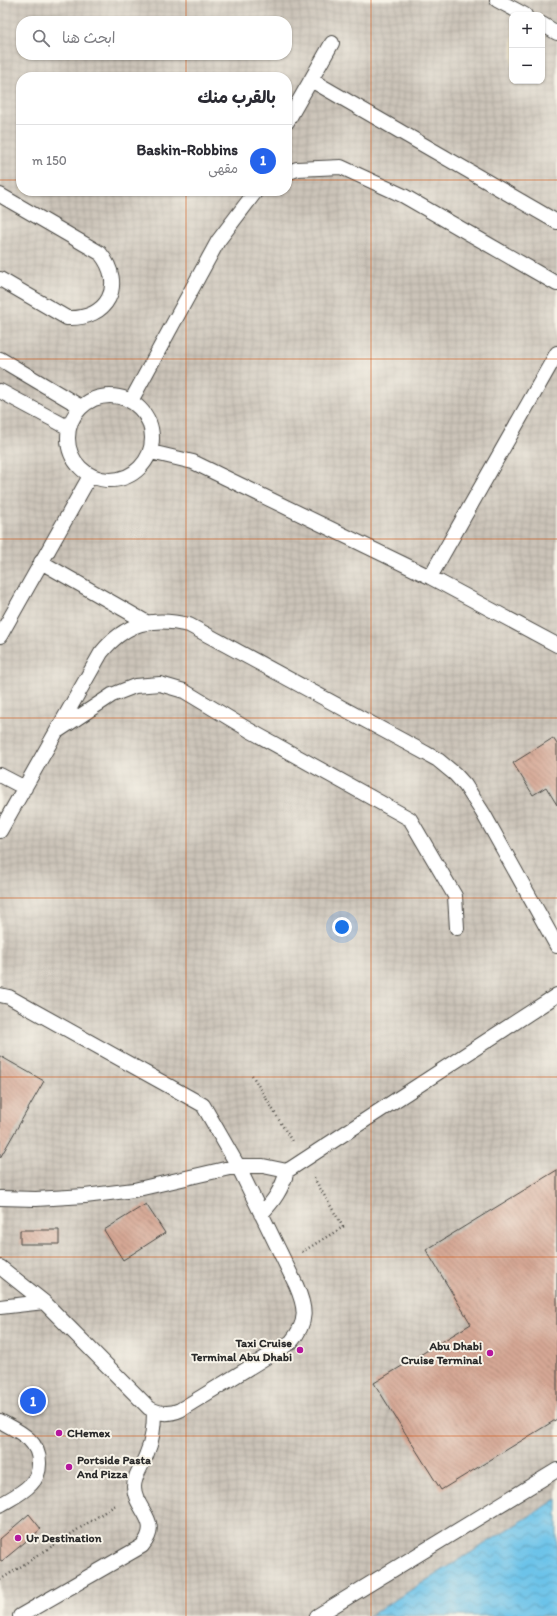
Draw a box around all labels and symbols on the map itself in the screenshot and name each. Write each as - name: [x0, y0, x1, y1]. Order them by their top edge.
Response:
- your location: [332, 917, 352, 937]
- place label: Taxi Cruise Terminal Abu Dhabi: [190, 1336, 292, 1364]
- place label: Abu Dhabi Cruise Terminal: [401, 1339, 483, 1367]
- marker: Taxi Cruise Terminal Abu Dhabi: [295, 1345, 305, 1355]
- marker: Abu Dhabi Cruise Terminal: [485, 1348, 495, 1358]
- pin: 1: [20, 1386, 46, 1416]
- place label: CHemex: [67, 1426, 111, 1440]
- marker: CHemex: [54, 1428, 64, 1438]
- place label: Portside Pasta And Pizza: [76, 1453, 151, 1481]
- marker: Portside Pasta And Pizza: [64, 1462, 74, 1472]
- place label: Ur Destination: [26, 1531, 102, 1545]
- marker: Ur Destination: [13, 1533, 23, 1543]

